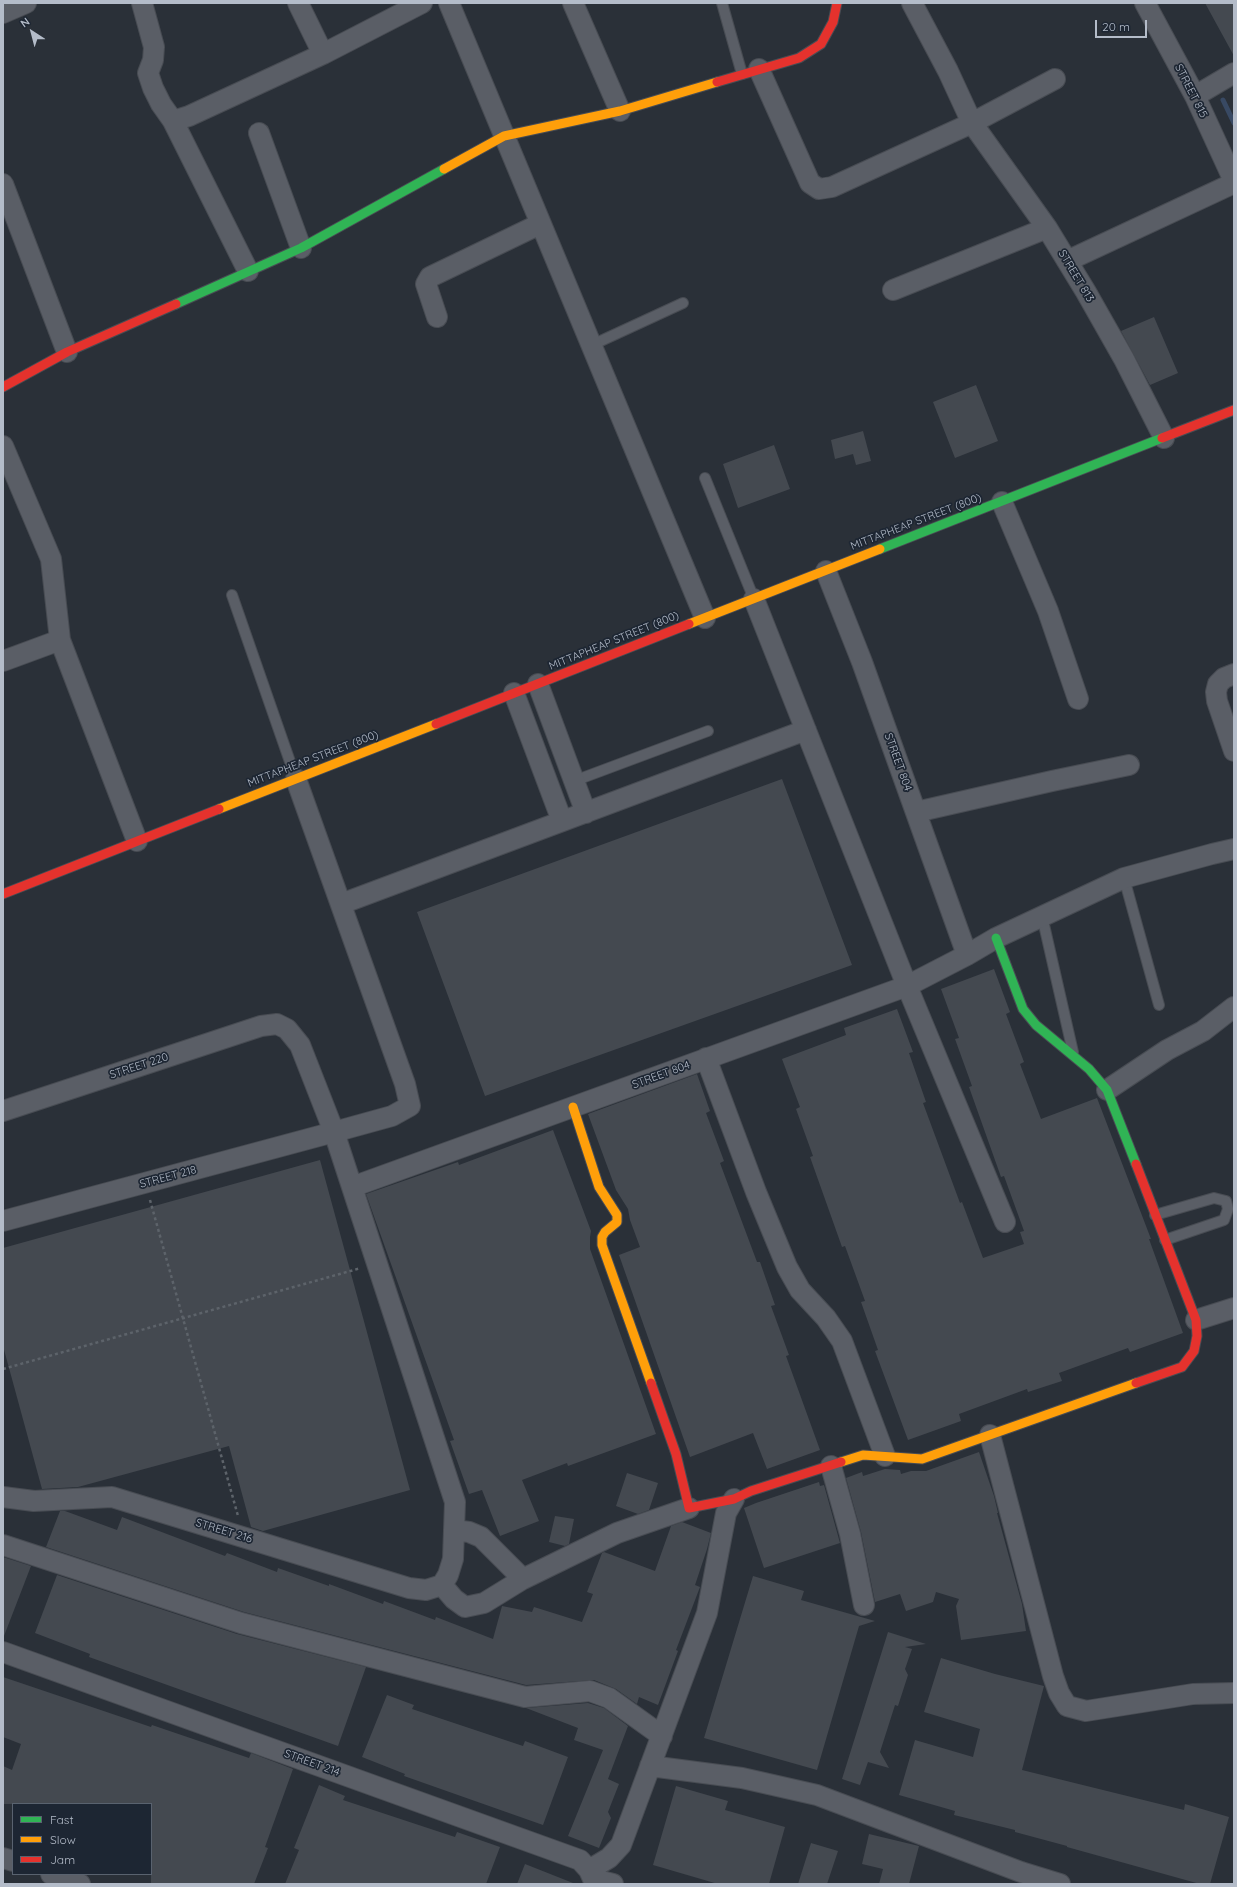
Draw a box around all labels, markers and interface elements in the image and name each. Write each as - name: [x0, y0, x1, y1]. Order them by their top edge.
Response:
- north arrow: [12, 12, 52, 52]
- scale bar: [1097, 12, 1149, 38]
- text: N: [18, 14, 32, 30]
- text: 20 m: [1102, 19, 1130, 34]
- street label: STREET 815: [1172, 62, 1210, 120]
- street label: STREET 813: [1055, 248, 1097, 304]
- street label: MITTAPHEAP STREET (800): [849, 491, 983, 553]
- street label: MITTAPHEAP STREET (800): [547, 609, 681, 673]
- street label: MITTAPHEAP STREET (800): [246, 728, 380, 790]
- street label: STREET 804: [881, 731, 915, 793]
- street label: STREET 220: [108, 1050, 170, 1082]
- street label: STREET 804: [630, 1058, 692, 1092]
- street label: STREET 218: [138, 1163, 198, 1191]
- street label: STREET 216: [194, 1516, 254, 1546]
- street label: STREET 214: [282, 1747, 342, 1779]
- legend: [12, 1803, 152, 1875]
- text: Fast: [50, 1812, 74, 1827]
- text: Slow: [50, 1832, 76, 1847]
- text: Jam: [50, 1852, 75, 1867]

